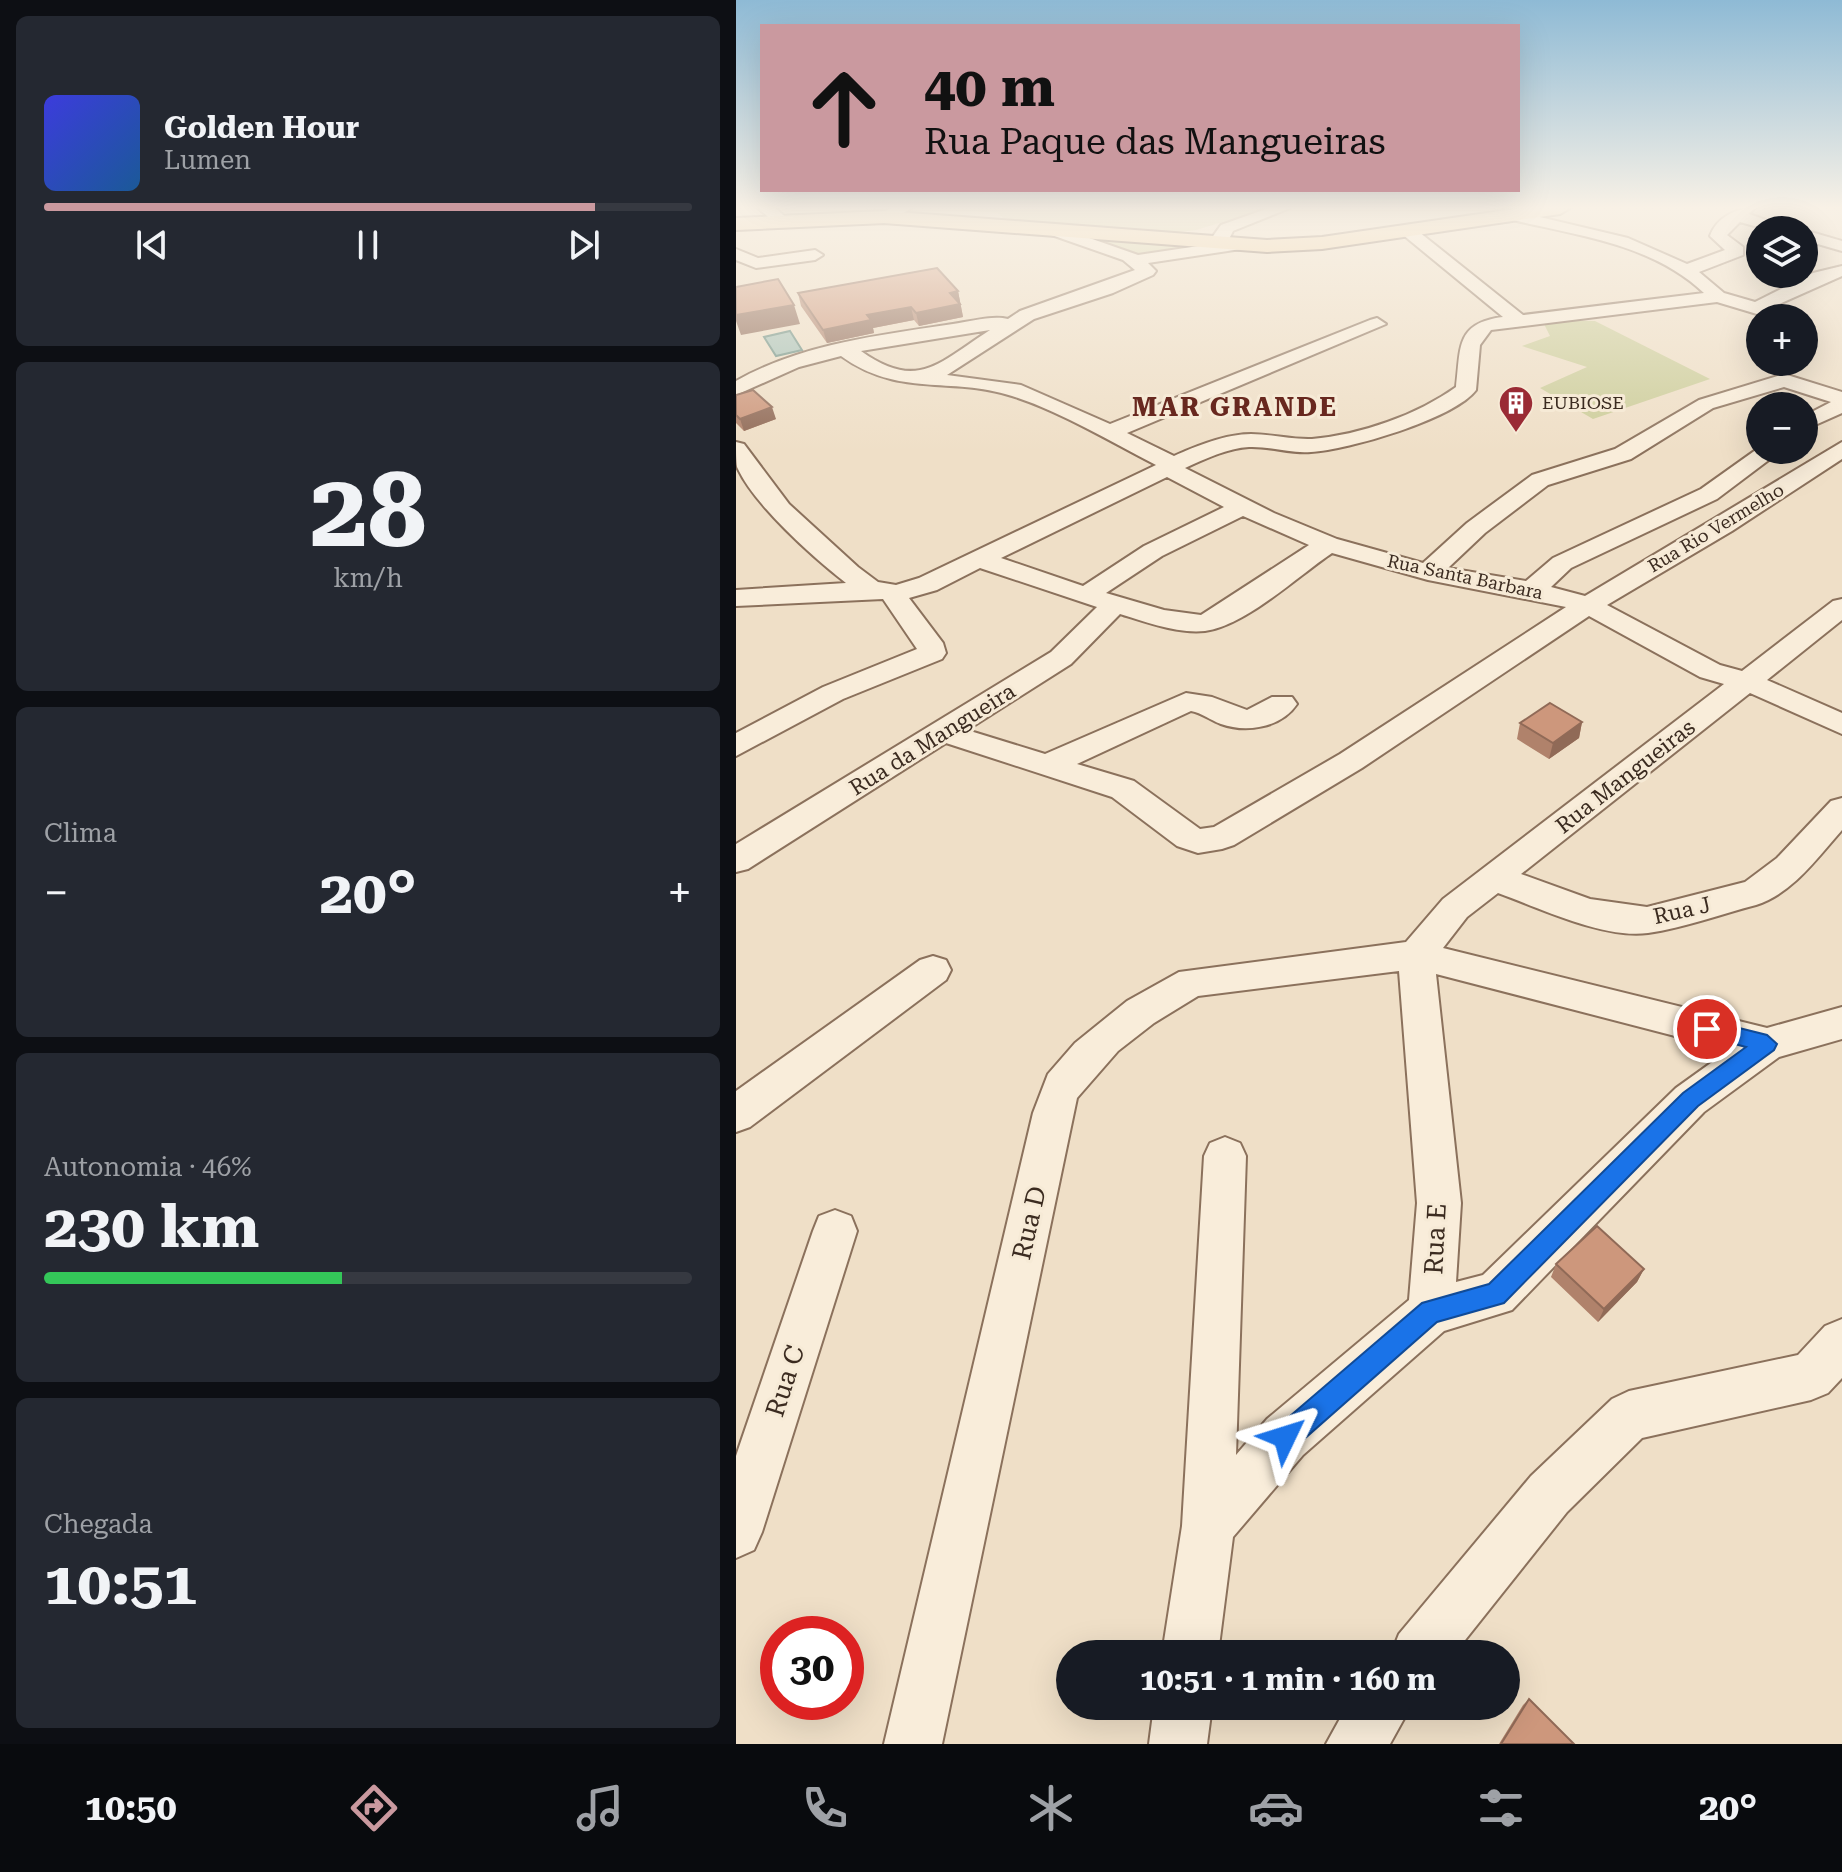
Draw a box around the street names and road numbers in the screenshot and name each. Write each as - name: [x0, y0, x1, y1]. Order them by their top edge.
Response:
- street label: Rua Rio Vermelho: [1644, 479, 1787, 576]
- street label: Rua Santa Barbara: [1385, 550, 1545, 603]
- street label: Rua da Mangueira: [845, 678, 1020, 801]
- street label: Rua Mangueiras: [1551, 714, 1700, 838]
- street label: Rua J: [1651, 892, 1713, 929]
- street label: Rua D: [1006, 1183, 1052, 1263]
- street label: Rua E: [1418, 1203, 1452, 1275]
- street label: Rua C: [759, 1342, 811, 1420]

